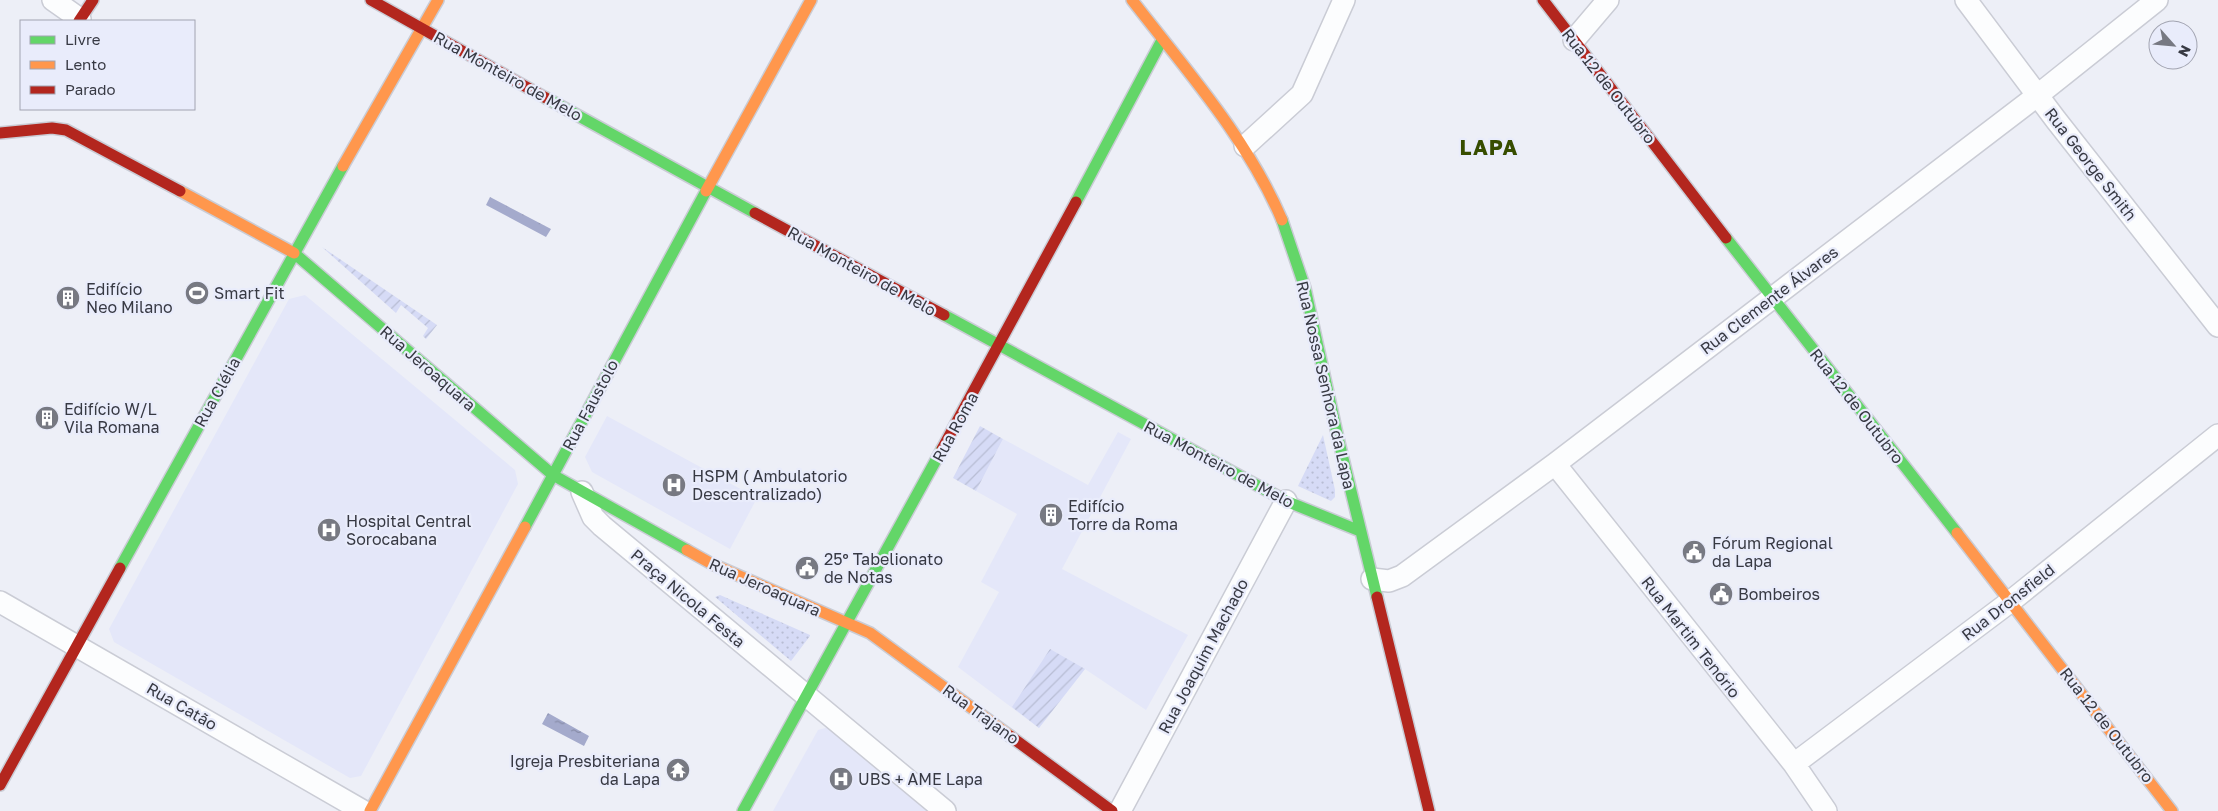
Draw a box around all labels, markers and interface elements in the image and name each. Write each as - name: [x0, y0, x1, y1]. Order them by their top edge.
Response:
- legend: [20, 20, 195, 110]
- north arrow: [2148, 20, 2198, 70]
- street label: Rua 12 de Outubro: [1558, 24, 1660, 148]
- street label: Rua Monteiro de Melo: [430, 27, 586, 125]
- text: Livre: [65, 30, 101, 48]
- text: N: [2175, 43, 2195, 60]
- text: Lento: [65, 55, 106, 73]
- text: Parado: [65, 80, 116, 98]
- street label: Rua George Smith: [2041, 104, 2141, 224]
- district label: LAPA: [1460, 134, 1518, 160]
- street label: Rua Monteiro de Melo: [784, 222, 940, 320]
- street label: Rua Clemente Álvares: [1696, 242, 1842, 358]
- place label: Edifício Neo Milano: [86, 279, 173, 317]
- street label: Rua Nossa Senhora da Lapa: [1292, 279, 1360, 491]
- sports icon: Smart Fit: [184, 280, 210, 306]
- place label: Smart Fit: [214, 283, 285, 303]
- building icon: Edifício Neo Milano: [55, 285, 81, 311]
- street label: Rua Jeroaquara: [376, 321, 480, 415]
- street label: Rua 12 de Outubro: [1806, 344, 1908, 468]
- street label: Rua Clélia: [190, 354, 244, 430]
- street label: Rua Faustolo: [558, 356, 622, 454]
- street label: Rua Roma: [928, 389, 982, 465]
- place label: Edifício W/L Vila Romana: [64, 399, 160, 437]
- building icon: Edifício W/L Vila Romana: [34, 405, 60, 431]
- street label: Rua Monteiro de Melo: [1141, 416, 1297, 512]
- place label: HSPM ( Ambulatorio Descentralizado): [692, 466, 847, 504]
- hospital icon: HSPM ( Ambulatorio Descentralizado): [661, 472, 687, 498]
- place label: Edifício Torre da Roma: [1068, 496, 1178, 534]
- building icon: Edifício Torre da Roma: [1038, 502, 1064, 528]
- place label: Hospital Central Sorocabana: [346, 511, 471, 549]
- hospital icon: Hospital Central Sorocabana: [316, 517, 342, 543]
- place label: Fórum Regional da Lapa: [1712, 533, 1833, 571]
- public building icon: Fórum Regional da Lapa: [1681, 539, 1707, 565]
- street label: Praça Nicola Festa: [627, 544, 749, 652]
- place label: 25º Tabelionato de Notas: [824, 549, 943, 587]
- street label: Rua Jeroaquara: [706, 553, 824, 621]
- public building icon: 25º Tabelionato de Notas: [794, 555, 820, 581]
- street label: Rua Dronsfield: [1957, 559, 2059, 645]
- street label: Rua Martim Tenório: [1637, 572, 1745, 702]
- street label: Rua Joaquim Machado: [1154, 575, 1252, 737]
- public building icon: Bombeiros: [1708, 581, 1734, 607]
- place label: Bombeiros: [1738, 584, 1820, 604]
- street label: Rua 12 de Outubro: [2056, 663, 2158, 787]
- street label: Rua Catão: [143, 678, 221, 734]
- street label: Rua Trajano: [939, 680, 1023, 748]
- place label: Igreja Presbiteriana da Lapa: [510, 751, 660, 789]
- temple icon: Igreja Presbiteriana da Lapa: [665, 757, 691, 783]
- hospital icon: UBS + AME Lapa: [828, 766, 854, 792]
- place label: UBS + AME Lapa: [858, 769, 983, 789]

